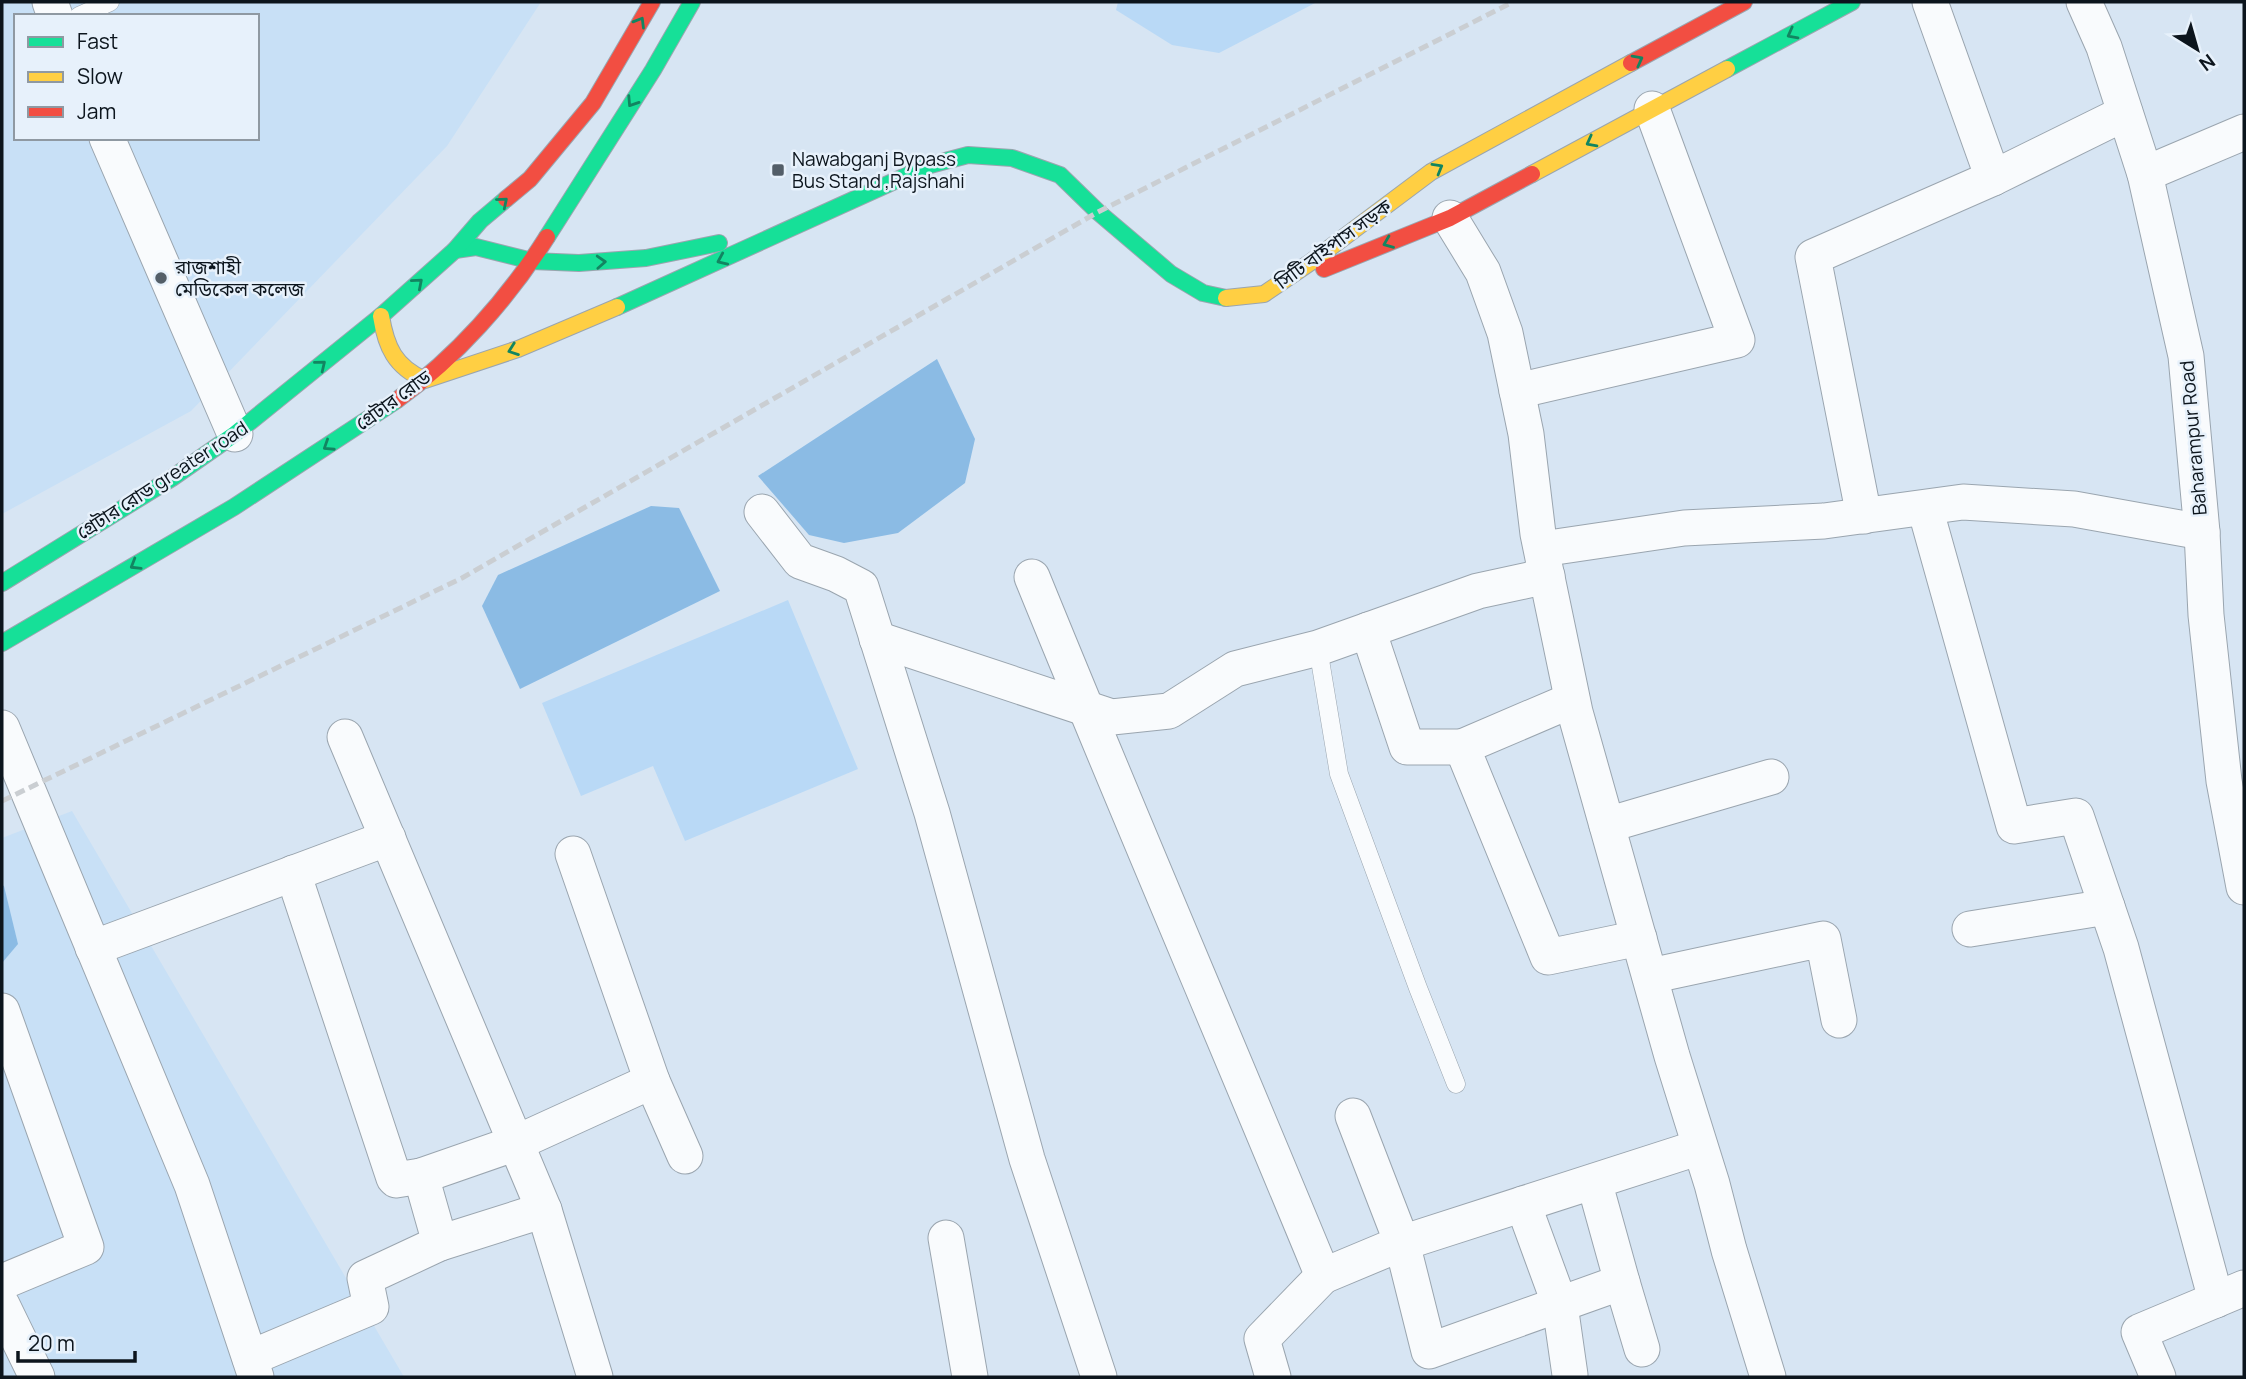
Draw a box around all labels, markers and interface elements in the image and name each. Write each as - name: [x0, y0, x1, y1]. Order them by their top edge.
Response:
- legend: [14, 14, 259, 140]
- north arrow: [2162, 14, 2232, 84]
- one-way arrow: [632, 17, 645, 30]
- one-way arrow: [1787, 26, 1799, 39]
- text: Fast: [77, 27, 118, 55]
- text: N: [2194, 48, 2221, 77]
- one-way arrow: [1631, 55, 1644, 68]
- text: Slow: [77, 62, 123, 90]
- one-way arrow: [628, 95, 641, 108]
- text: Jam: [77, 97, 116, 125]
- one-way arrow: [1586, 134, 1599, 147]
- place label: Nawabganj Bypass Bus Stand ,Rajshahi: [792, 146, 965, 194]
- marker: Nawabganj Bypass Bus Stand ,Rajshahi: [770, 162, 786, 178]
- one-way arrow: [1431, 163, 1444, 176]
- street label: সিটি বাইপাস সড়ক: [1269, 193, 1397, 296]
- one-way arrow: [495, 198, 508, 210]
- one-way arrow: [1383, 235, 1395, 249]
- one-way arrow: [717, 252, 729, 266]
- place label: রাজশাহী মেডিকেল কলেজ: [174, 254, 305, 302]
- one-way arrow: [595, 254, 606, 269]
- marker: রাজশাহী মেডিকেল কলেজ: [153, 270, 169, 286]
- one-way arrow: [410, 279, 423, 291]
- one-way arrow: [507, 342, 519, 356]
- street label: Baharampur Road: [2173, 359, 2213, 517]
- one-way arrow: [312, 361, 325, 373]
- street label: গ্রেটার রোড: [350, 364, 436, 436]
- street label: গ্রেটার রোড greater road: [71, 415, 253, 545]
- one-way arrow: [323, 437, 336, 450]
- one-way arrow: [129, 557, 142, 570]
- scale bar: [18, 1320, 135, 1364]
- text: 20 m: [28, 1329, 75, 1357]

